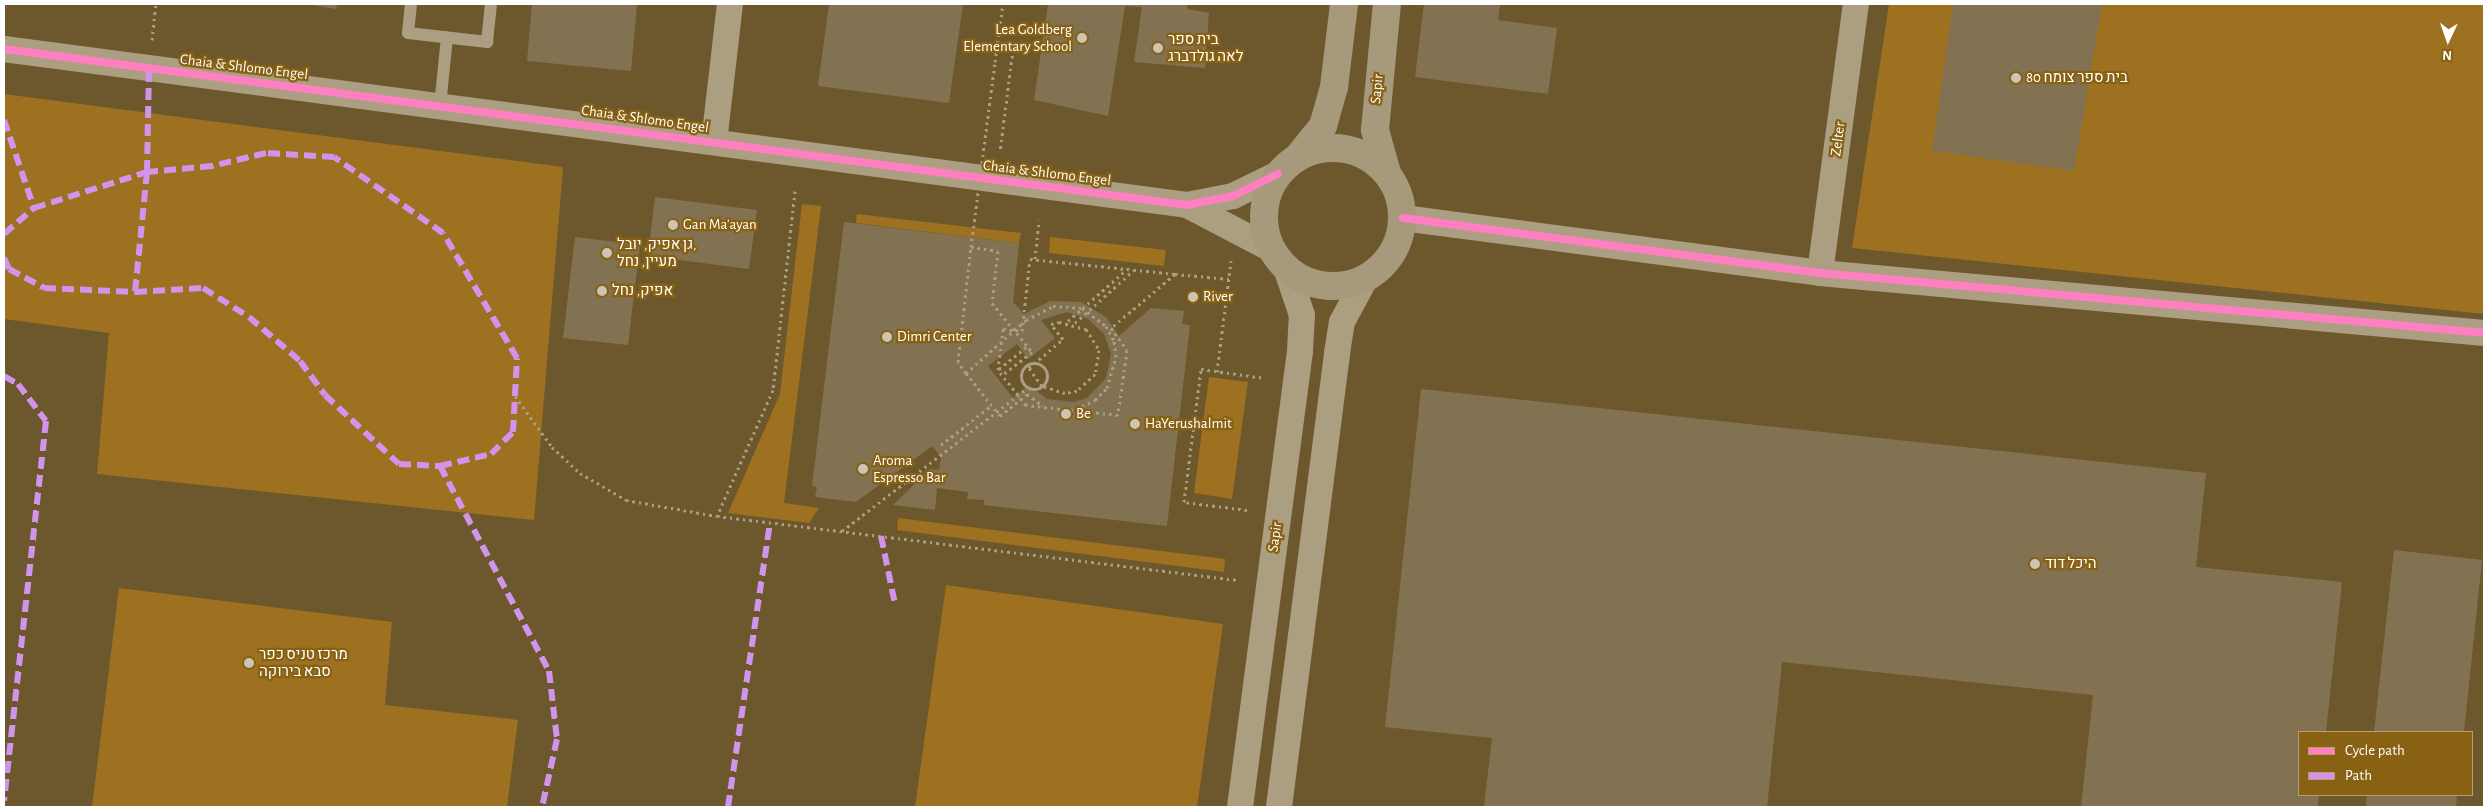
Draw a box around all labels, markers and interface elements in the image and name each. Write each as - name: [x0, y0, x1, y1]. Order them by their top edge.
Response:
- north arrow: [2423, 15, 2473, 65]
- place label: Lea Goldberg Elementary School: [963, 20, 1072, 55]
- place label: בית ספר לאה גולדברג: [1168, 30, 1243, 65]
- marker: Lea Goldberg Elementary School: [1076, 32, 1088, 44]
- marker: בית ספר לאה גולדברג: [1152, 42, 1164, 54]
- text: N: [2442, 48, 2452, 62]
- street label: Chaia & Shlomo Engel: [179, 50, 309, 84]
- place label: בית ספר צומח 80: [2026, 69, 2128, 87]
- marker: בית ספר צומח 80: [2010, 72, 2022, 84]
- street label: Sapir: [1367, 73, 1387, 105]
- street label: Chaia & Shlomo Engel: [580, 101, 710, 137]
- street label: Zelter: [1827, 121, 1849, 157]
- street label: Chaia & Shlomo Engel: [982, 156, 1112, 190]
- place label: Gan Ma'ayan: [683, 216, 757, 234]
- marker: Gan Ma'ayan: [667, 219, 679, 231]
- place label: גן אפיק, יובל, מעיין, נחל: [617, 235, 696, 270]
- marker: גן אפיק, יובל, מעיין, נחל: [601, 247, 613, 259]
- place label: אפיק, נחל: [612, 282, 673, 300]
- marker: אפיק, נחל: [596, 285, 608, 297]
- place label: River: [1203, 288, 1233, 306]
- marker: River: [1187, 291, 1199, 303]
- place label: Dimri Center: [897, 328, 972, 346]
- marker: Dimri Center: [881, 331, 893, 343]
- place label: Be: [1076, 405, 1091, 423]
- marker: Be: [1060, 408, 1072, 420]
- place label: HaYerushalmit: [1145, 415, 1232, 433]
- marker: HaYerushalmit: [1129, 418, 1141, 430]
- place label: Aroma Espresso Bar: [873, 451, 946, 486]
- marker: Aroma Espresso Bar: [857, 463, 869, 475]
- street label: Sapir: [1264, 521, 1286, 553]
- place label: היכל דוד: [2045, 555, 2097, 573]
- marker: היכל דוד: [2029, 558, 2041, 570]
- place label: מרכז טניס כפר סבא בירוקה: [259, 645, 348, 680]
- marker: מרכז טניס כפר סבא בירוקה: [243, 657, 255, 669]
- legend: [2298, 731, 2473, 796]
- text: Cycle path: [2345, 743, 2405, 758]
- text: Path: [2345, 768, 2372, 783]

